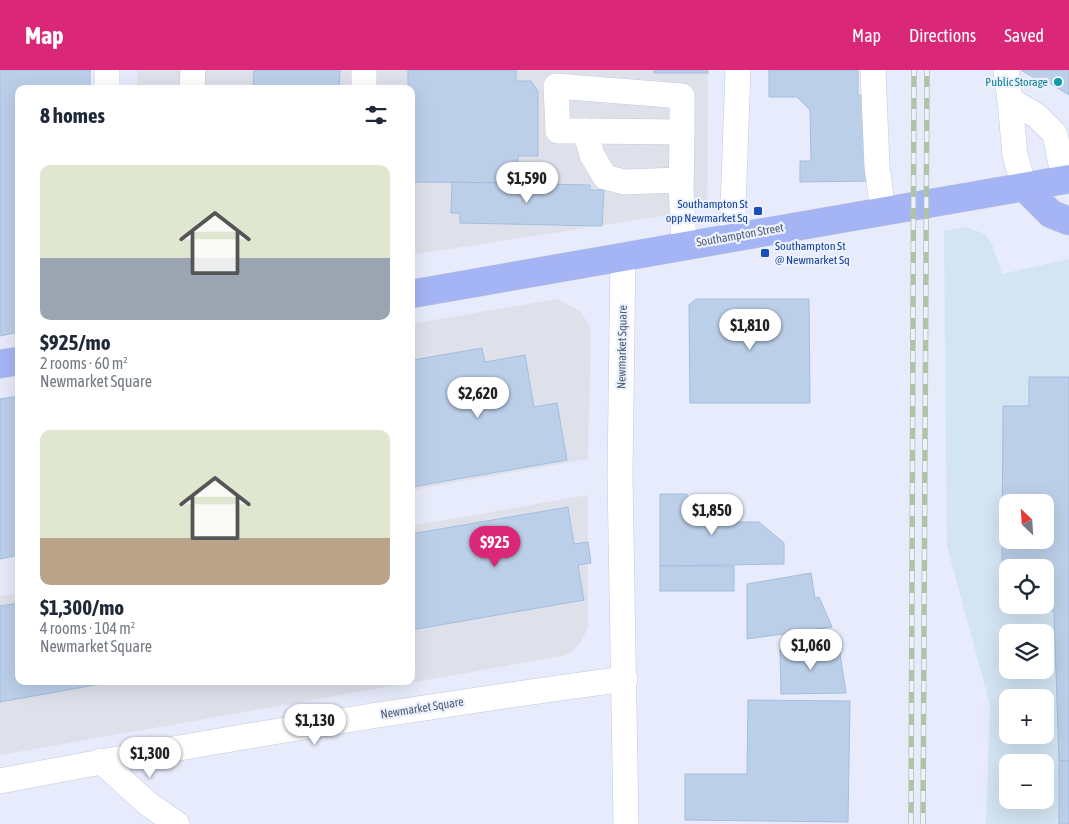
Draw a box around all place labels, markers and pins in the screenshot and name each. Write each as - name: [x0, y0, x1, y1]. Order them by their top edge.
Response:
- place label: Public Storage: [985, 75, 1048, 89]
- marker: Public Storage: [1052, 76, 1064, 88]
- pin: $1,590: [486, 162, 568, 204]
- place label: Southampton St opp Newmarket Sq: [666, 197, 749, 225]
- marker: Southampton St opp Newmarket Sq: [752, 205, 764, 217]
- place label: Southampton St @ Newmarket Sq: [775, 239, 850, 267]
- marker: Southampton St @ Newmarket Sq: [759, 247, 771, 259]
- pin: $1,810: [709, 308, 791, 351]
- pin: $2,620: [437, 376, 519, 419]
- pin: $1,850: [671, 494, 753, 536]
- pin: $925: [465, 526, 525, 568]
- pin: $1,060: [770, 628, 852, 671]
- pin: $1,130: [274, 704, 356, 746]
- pin: $1,300: [109, 736, 191, 779]

